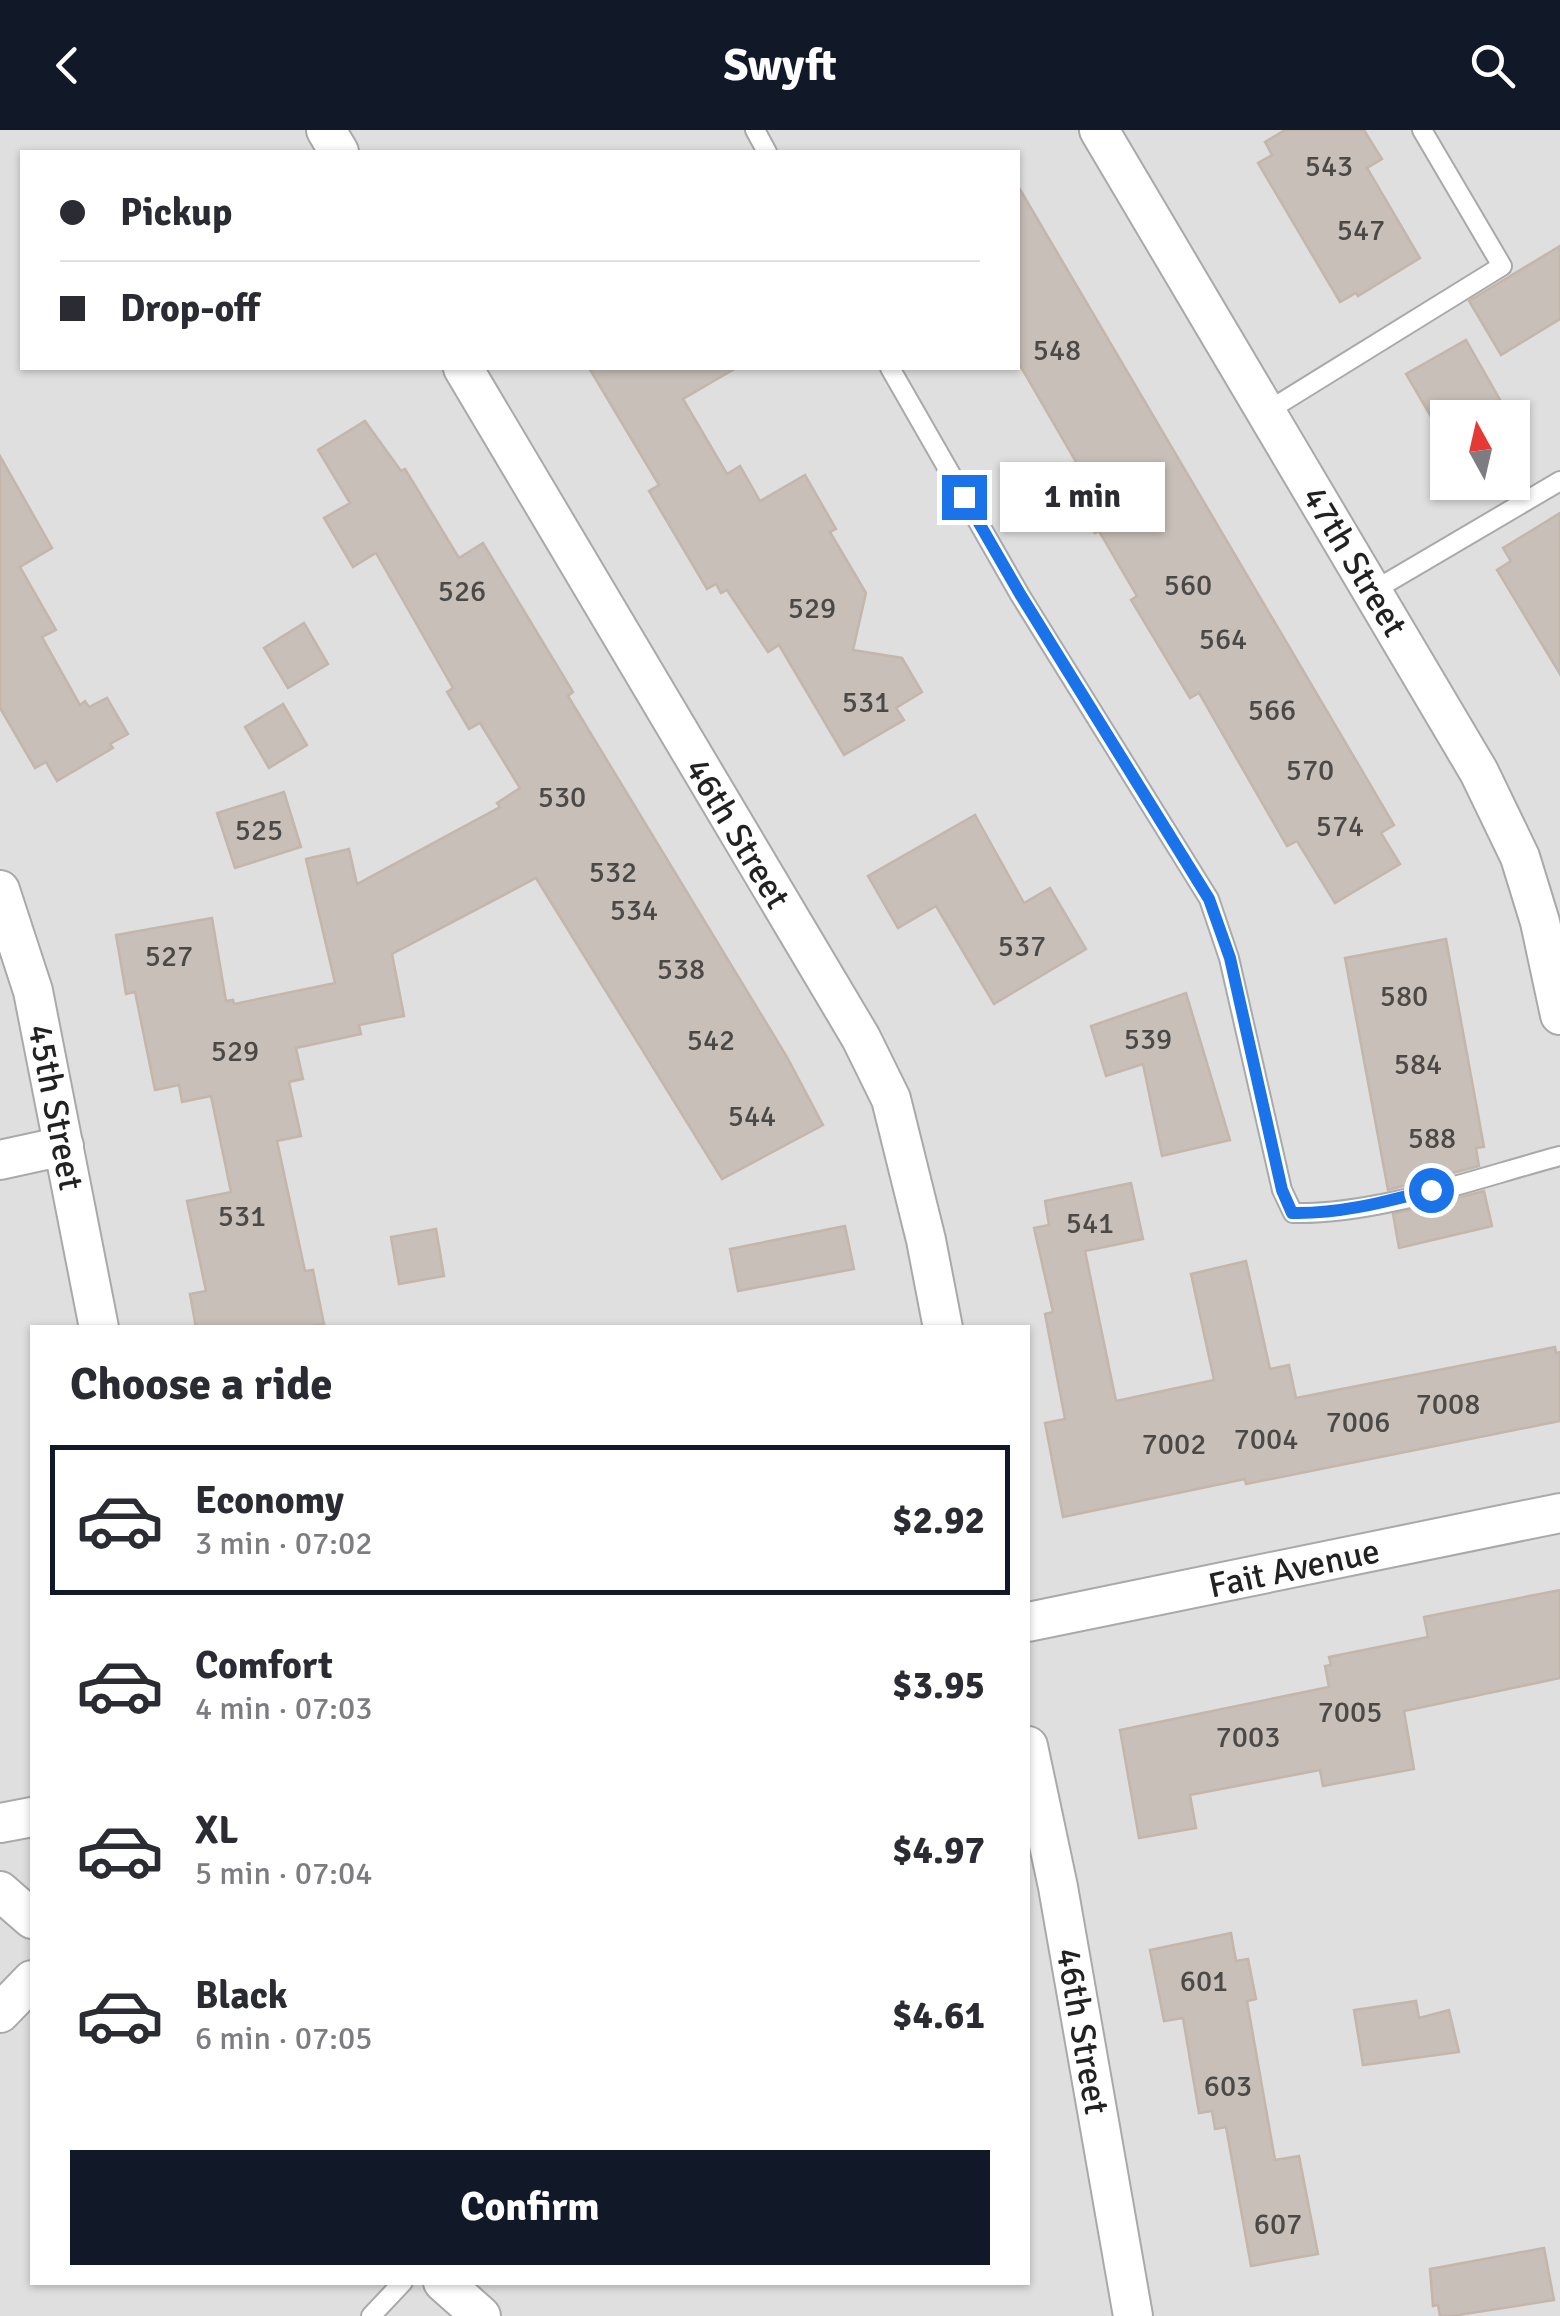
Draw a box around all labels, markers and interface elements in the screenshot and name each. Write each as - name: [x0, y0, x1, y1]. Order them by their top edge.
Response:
- icon: back: [40, 38, 95, 93]
- text: Swyft: [723, 38, 837, 93]
- icon: search: [1465, 38, 1520, 93]
- house number: 543: [1305, 148, 1353, 185]
- text: Pickup: [120, 189, 232, 236]
- house number: 547: [1337, 212, 1385, 249]
- text: Drop-off: [120, 285, 260, 332]
- house number: 548: [1033, 332, 1081, 369]
- north arrow: [1430, 400, 1530, 500]
- map controls: [1430, 400, 1530, 500]
- callout: 1 min: [999, 462, 1164, 532]
- route end: [942, 475, 987, 520]
- text: 1 min: [1044, 477, 1121, 516]
- street label: 47th Street: [1293, 478, 1416, 644]
- house number: 560: [1164, 567, 1212, 604]
- house number: 526: [438, 573, 486, 610]
- house number: 529: [788, 590, 836, 627]
- house number: 564: [1199, 621, 1247, 658]
- house number: 531: [842, 684, 890, 721]
- house number: 566: [1248, 692, 1296, 729]
- street label: 46th Street: [676, 750, 799, 916]
- house number: 570: [1286, 752, 1334, 789]
- house number: 530: [538, 779, 586, 816]
- house number: 574: [1316, 808, 1364, 845]
- house number: 525: [235, 812, 283, 849]
- house number: 532: [589, 854, 637, 891]
- house number: 534: [610, 892, 658, 929]
- house number: 537: [998, 928, 1046, 965]
- house number: 527: [145, 938, 193, 975]
- house number: 538: [657, 951, 705, 988]
- house number: 580: [1380, 978, 1428, 1015]
- street label: 45th Street: [18, 1021, 93, 1194]
- house number: 539: [1124, 1021, 1172, 1058]
- house number: 542: [687, 1022, 735, 1059]
- house number: 529: [211, 1033, 259, 1070]
- house number: 584: [1394, 1046, 1442, 1083]
- house number: 544: [728, 1098, 776, 1135]
- house number: 588: [1408, 1120, 1456, 1157]
- route start: [1409, 1168, 1454, 1213]
- house number: 531: [218, 1198, 266, 1235]
- house number: 541: [1066, 1205, 1114, 1242]
- text: Choose a ride: [70, 1357, 333, 1412]
- house number: 7008: [1416, 1386, 1480, 1423]
- house number: 7006: [1326, 1404, 1390, 1441]
- house number: 7004: [1234, 1421, 1298, 1458]
- house number: 7002: [1142, 1426, 1206, 1463]
- icon: car: [75, 1475, 165, 1565]
- text: Economy: [195, 1477, 344, 1524]
- text: $2.92: [892, 1497, 985, 1544]
- text: 3 min · 07:02: [195, 1524, 373, 1563]
- street label: Fait Avenue: [1205, 1529, 1383, 1608]
- icon: car: [75, 1640, 165, 1730]
- text: Comfort: [195, 1642, 333, 1689]
- text: $3.95: [892, 1662, 985, 1709]
- text: 4 min · 07:03: [195, 1689, 373, 1728]
- house number: 7005: [1318, 1694, 1382, 1731]
- house number: 7003: [1216, 1719, 1280, 1756]
- icon: car: [75, 1805, 165, 1895]
- text: XL: [195, 1807, 238, 1854]
- text: $4.97: [892, 1827, 985, 1874]
- text: 5 min · 07:04: [195, 1854, 373, 1893]
- street label: 46th Street: [1047, 1945, 1118, 2118]
- house number: 601: [1180, 1963, 1228, 2000]
- icon: car: [75, 1970, 165, 2060]
- text: Black: [195, 1972, 288, 2019]
- text: $4.61: [892, 1992, 985, 2039]
- text: 6 min · 07:05: [195, 2019, 373, 2058]
- house number: 603: [1204, 2068, 1252, 2105]
- button: Confirm: [70, 2150, 990, 2265]
- house number: 607: [1254, 2206, 1302, 2243]

